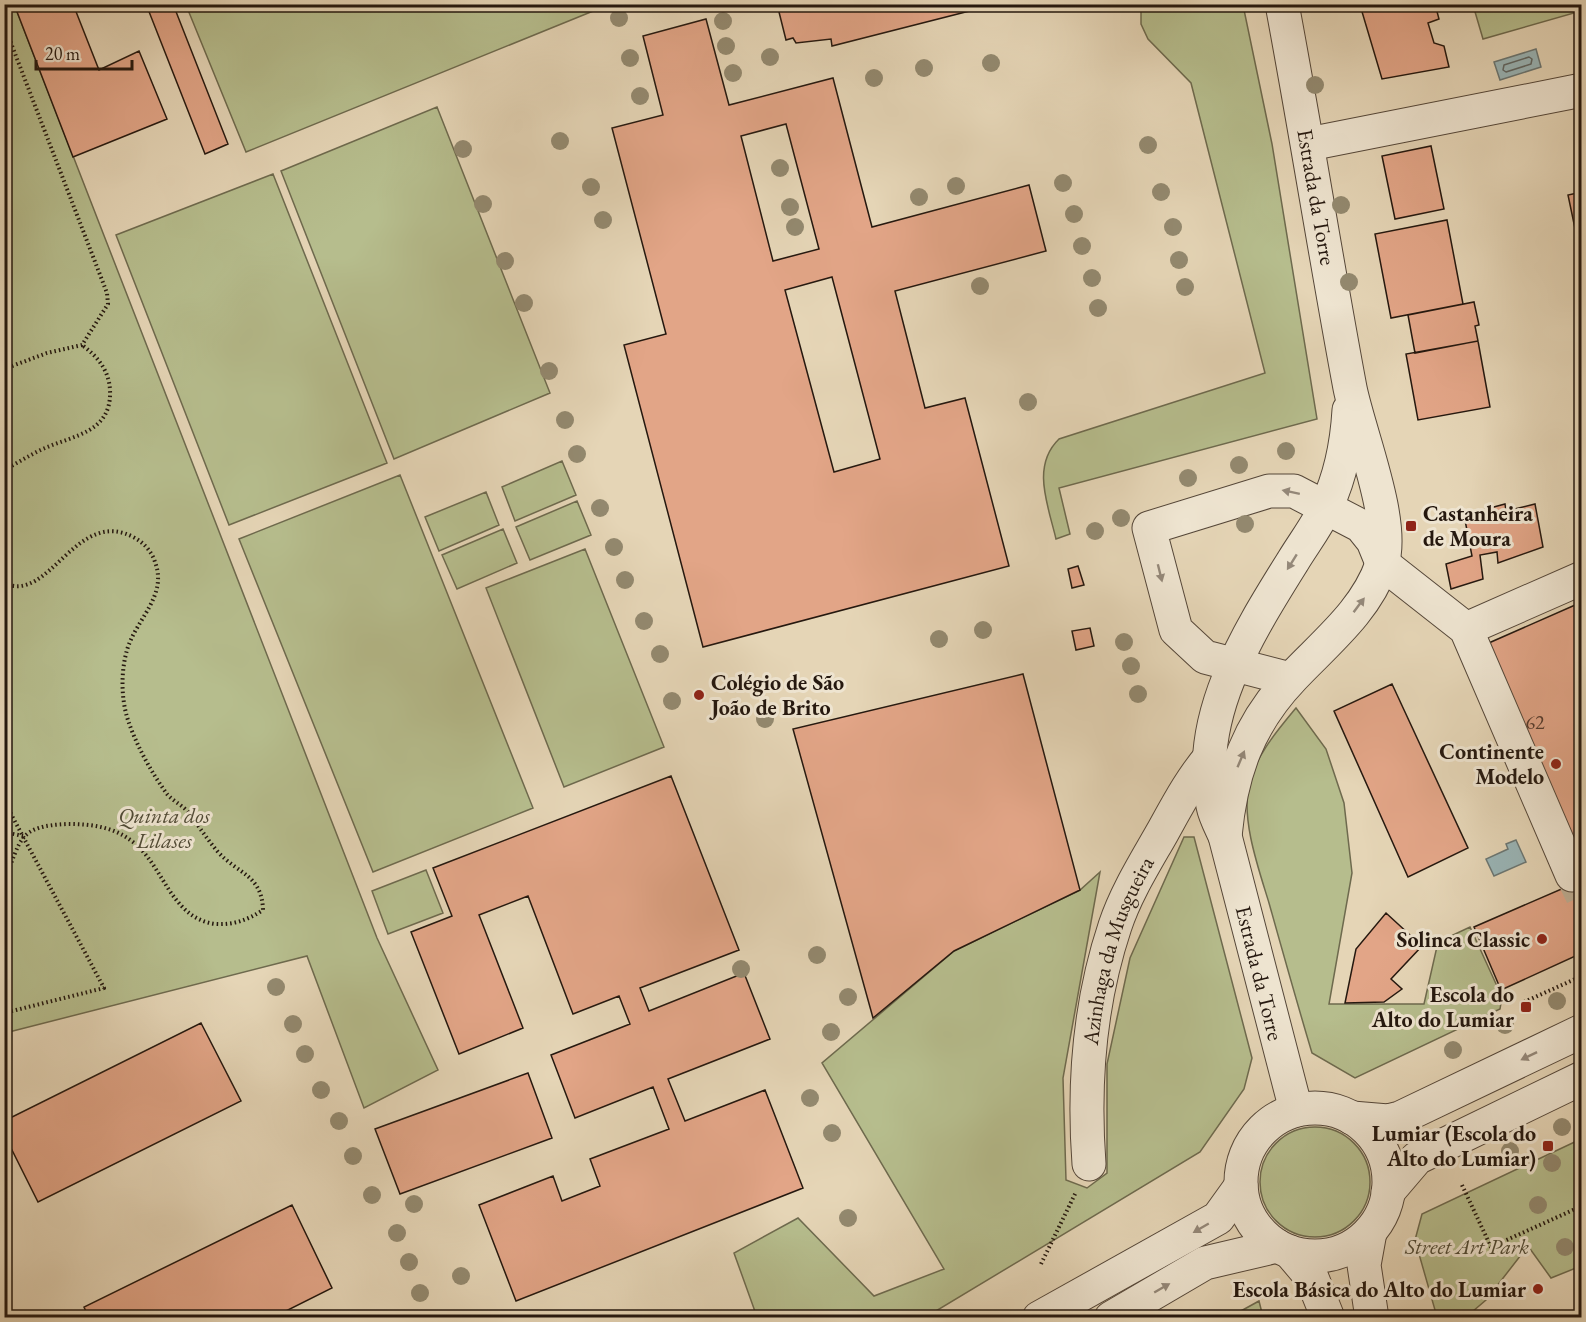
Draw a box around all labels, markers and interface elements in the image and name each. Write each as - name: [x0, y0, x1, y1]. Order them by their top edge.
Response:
- scale bar: [36, 33, 132, 71]
- text: 20 m: [45, 42, 80, 65]
- street label: Estrada da Torre: [1290, 127, 1343, 268]
- one-way arrow: [1281, 487, 1300, 496]
- place label: Castanheira de Moura: [1423, 499, 1533, 553]
- marker: Castanheira de Moura: [1404, 519, 1418, 533]
- one-way arrow: [1287, 554, 1298, 570]
- one-way arrow: [1156, 564, 1166, 582]
- one-way arrow: [1353, 598, 1365, 614]
- place label: Colégio de São João de Brito: [709, 668, 844, 722]
- marker: Colégio de São João de Brito: [692, 688, 706, 702]
- house number: 62: [1525, 709, 1545, 735]
- place label: Continente Modelo: [1439, 737, 1544, 791]
- one-way arrow: [1236, 749, 1246, 767]
- marker: Continente Modelo: [1549, 757, 1563, 771]
- park label: Quinta dos Lilases: [118, 801, 211, 855]
- street label: Azinhaga da Musgueira: [1076, 851, 1161, 1047]
- street label: Estrada da Torre: [1229, 903, 1290, 1044]
- place label: Solinca Classic: [1396, 925, 1530, 954]
- marker: Solinca Classic: [1535, 932, 1549, 946]
- place label: Escola do Alto do Lumiar: [1371, 980, 1515, 1034]
- marker: Escola do Alto do Lumiar: [1519, 1000, 1533, 1014]
- one-way arrow: [1520, 1051, 1537, 1060]
- place label: Lumiar (Escola do Alto do Lumiar): [1372, 1119, 1536, 1173]
- marker: Lumiar (Escola do Alto do Lumiar): [1541, 1139, 1555, 1153]
- one-way arrow: [1192, 1223, 1209, 1233]
- park label: Street Art Park: [1404, 1232, 1529, 1261]
- place label: Escola Básica do Alto do Lumiar: [1233, 1275, 1527, 1304]
- marker: Escola Básica do Alto do Lumiar: [1531, 1282, 1545, 1296]
- one-way arrow: [1154, 1283, 1170, 1294]

